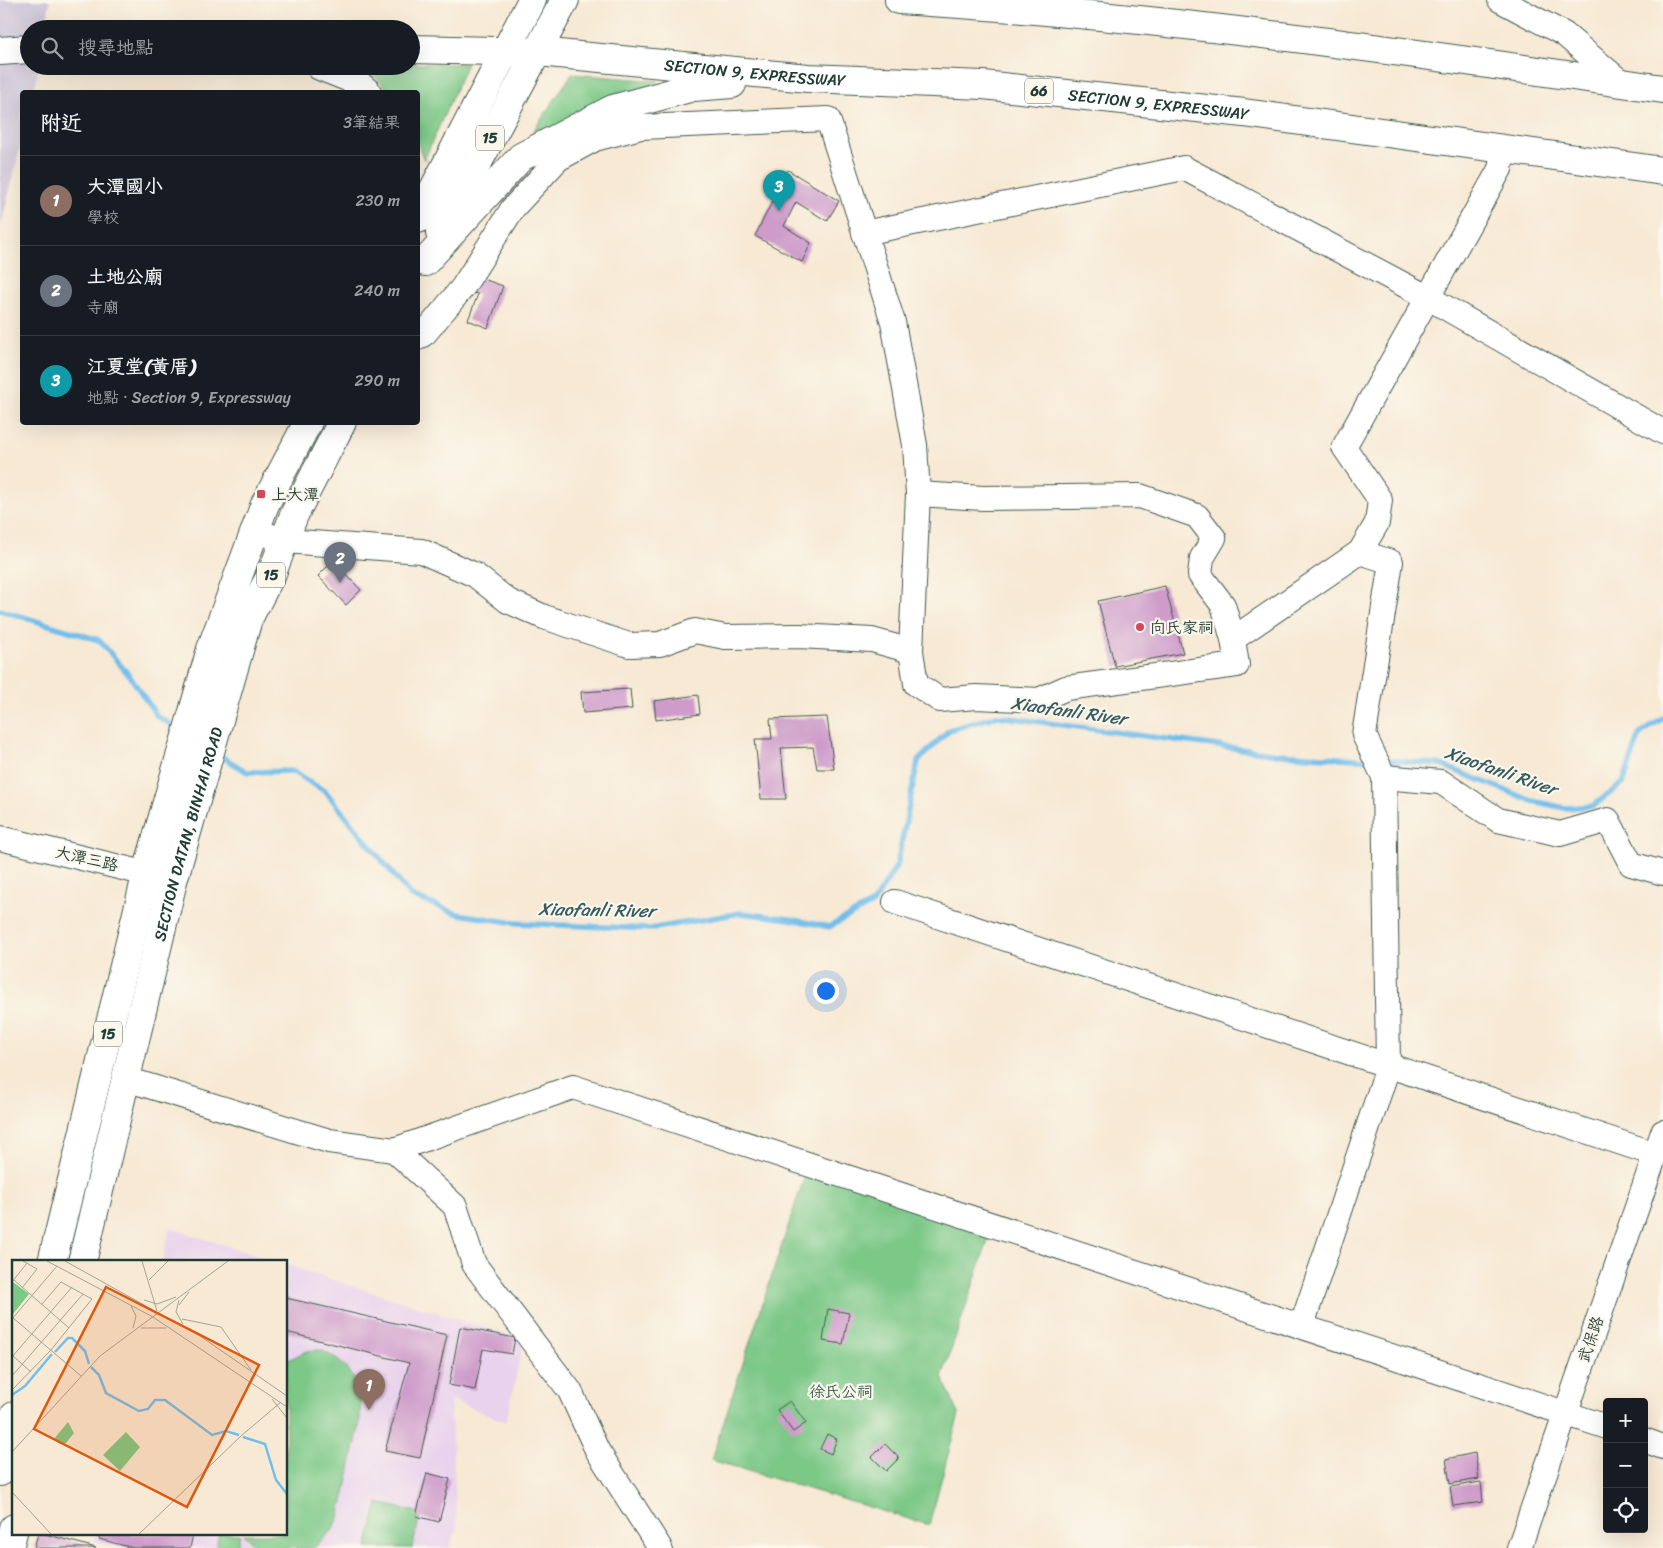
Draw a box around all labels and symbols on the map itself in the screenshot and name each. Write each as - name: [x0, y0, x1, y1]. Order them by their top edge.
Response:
- street label: SECTION 9, EXPRESSWAY: [663, 50, 847, 95]
- road number: 66: [1025, 78, 1053, 104]
- street label: SECTION 9, EXPRESSWAY: [1067, 80, 1252, 129]
- road number: 15: [476, 126, 504, 150]
- pin: 3: [763, 170, 795, 211]
- place label: 上大潭: [271, 480, 319, 509]
- marker: 上大潭: [255, 488, 267, 500]
- pin: 2: [324, 542, 356, 583]
- road number: 15: [257, 562, 285, 588]
- place label: 向氏家祠: [1150, 613, 1214, 642]
- marker: 向氏家祠: [1134, 621, 1146, 633]
- water label: Xiaofanli River: [1008, 687, 1132, 735]
- street label: SECTION DATAN, BINHAI ROAD: [145, 723, 232, 944]
- water label: Xiaofanli River: [1440, 737, 1565, 806]
- street label: 大潭三路: [52, 837, 121, 880]
- water label: Xiaofanli River: [538, 893, 659, 927]
- your location: [813, 978, 839, 1004]
- road number: 15: [94, 1022, 122, 1046]
- inset map: [12, 1260, 288, 1536]
- street label: 武保路: [1569, 1312, 1612, 1367]
- pin: 1: [353, 1369, 385, 1410]
- park label: 徐氏公祠: [809, 1377, 873, 1406]

